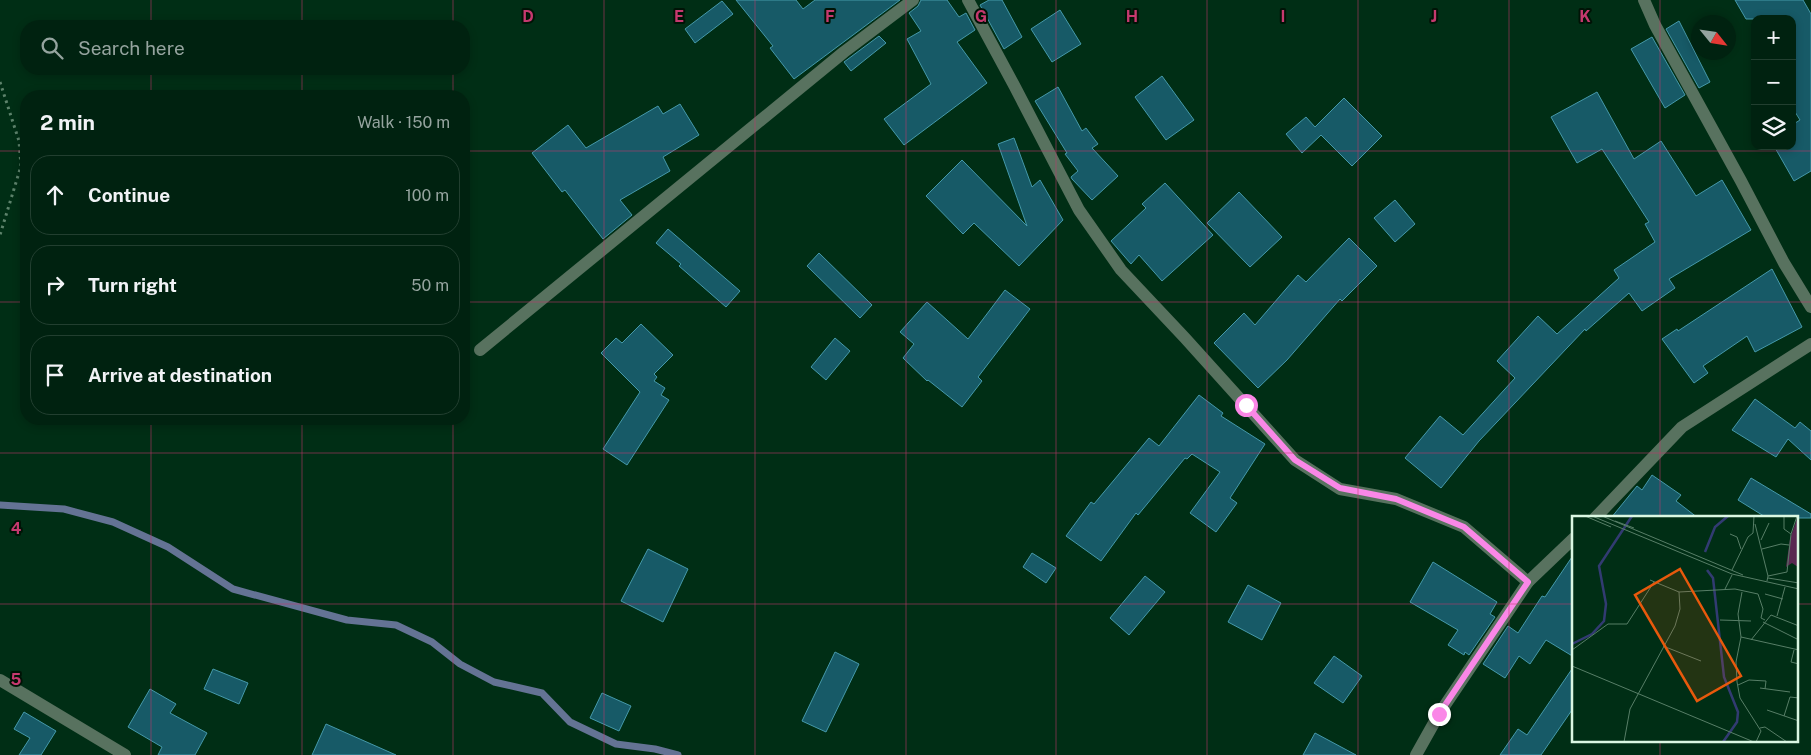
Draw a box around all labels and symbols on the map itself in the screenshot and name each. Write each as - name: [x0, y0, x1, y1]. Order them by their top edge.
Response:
- text: D: [522, 7, 534, 26]
- text: E: [674, 7, 684, 26]
- text: F: [825, 7, 835, 26]
- text: G: [975, 7, 987, 26]
- text: H: [1126, 7, 1138, 26]
- text: I: [1281, 7, 1285, 26]
- text: J: [1431, 7, 1437, 26]
- text: K: [1579, 7, 1591, 26]
- north arrow: [1691, 15, 1736, 60]
- route start: [1235, 394, 1258, 417]
- inset map: [1572, 516, 1798, 742]
- text: 4: [11, 519, 22, 538]
- text: 5: [11, 670, 22, 689]
- route end: [1428, 703, 1451, 726]

